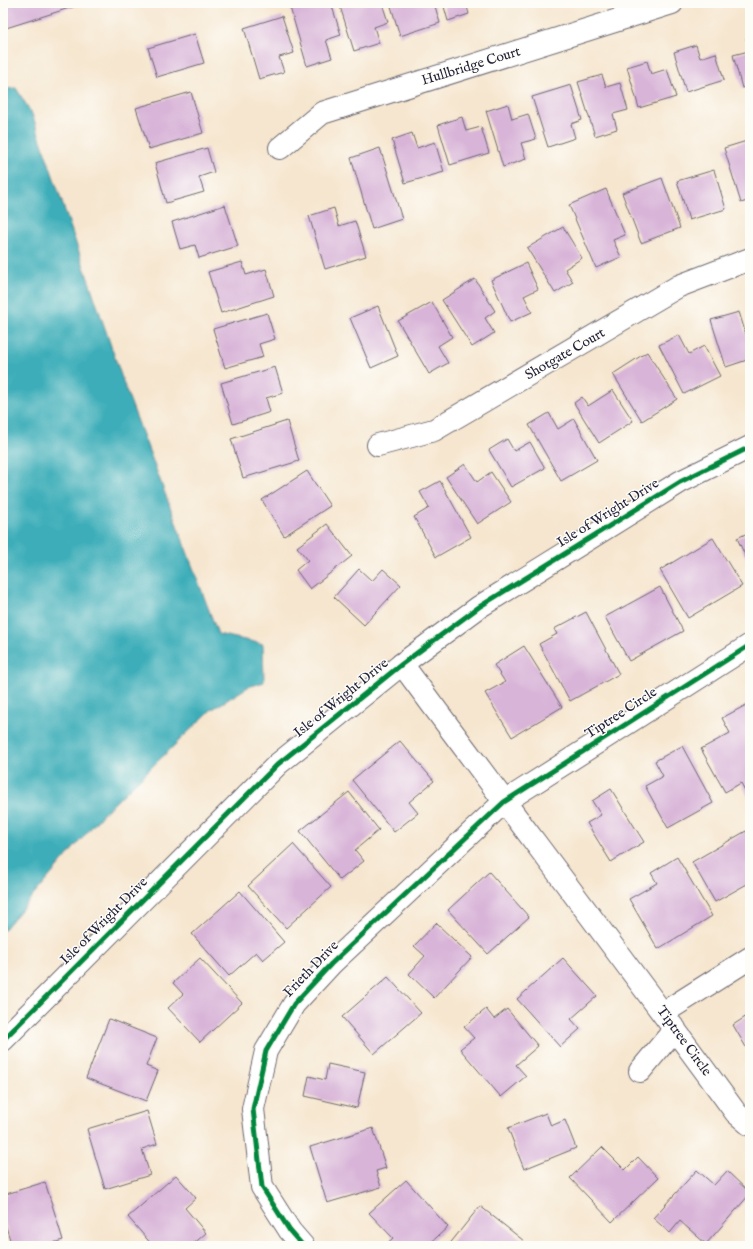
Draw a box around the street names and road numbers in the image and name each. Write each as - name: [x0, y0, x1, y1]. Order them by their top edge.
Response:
- street label: Hullbridge Court: [419, 42, 523, 90]
- street label: Shotgate Court: [522, 324, 608, 384]
- street label: Isle of Wright Drive: [554, 474, 663, 552]
- street label: Isle of Wright Drive: [290, 654, 392, 742]
- street label: Tiptree Circle: [582, 683, 661, 743]
- street label: Isle of Wright Drive: [56, 873, 152, 969]
- street label: Frieth Drive: [280, 936, 343, 1001]
- street label: Tiptree Circle: [653, 1002, 716, 1080]

